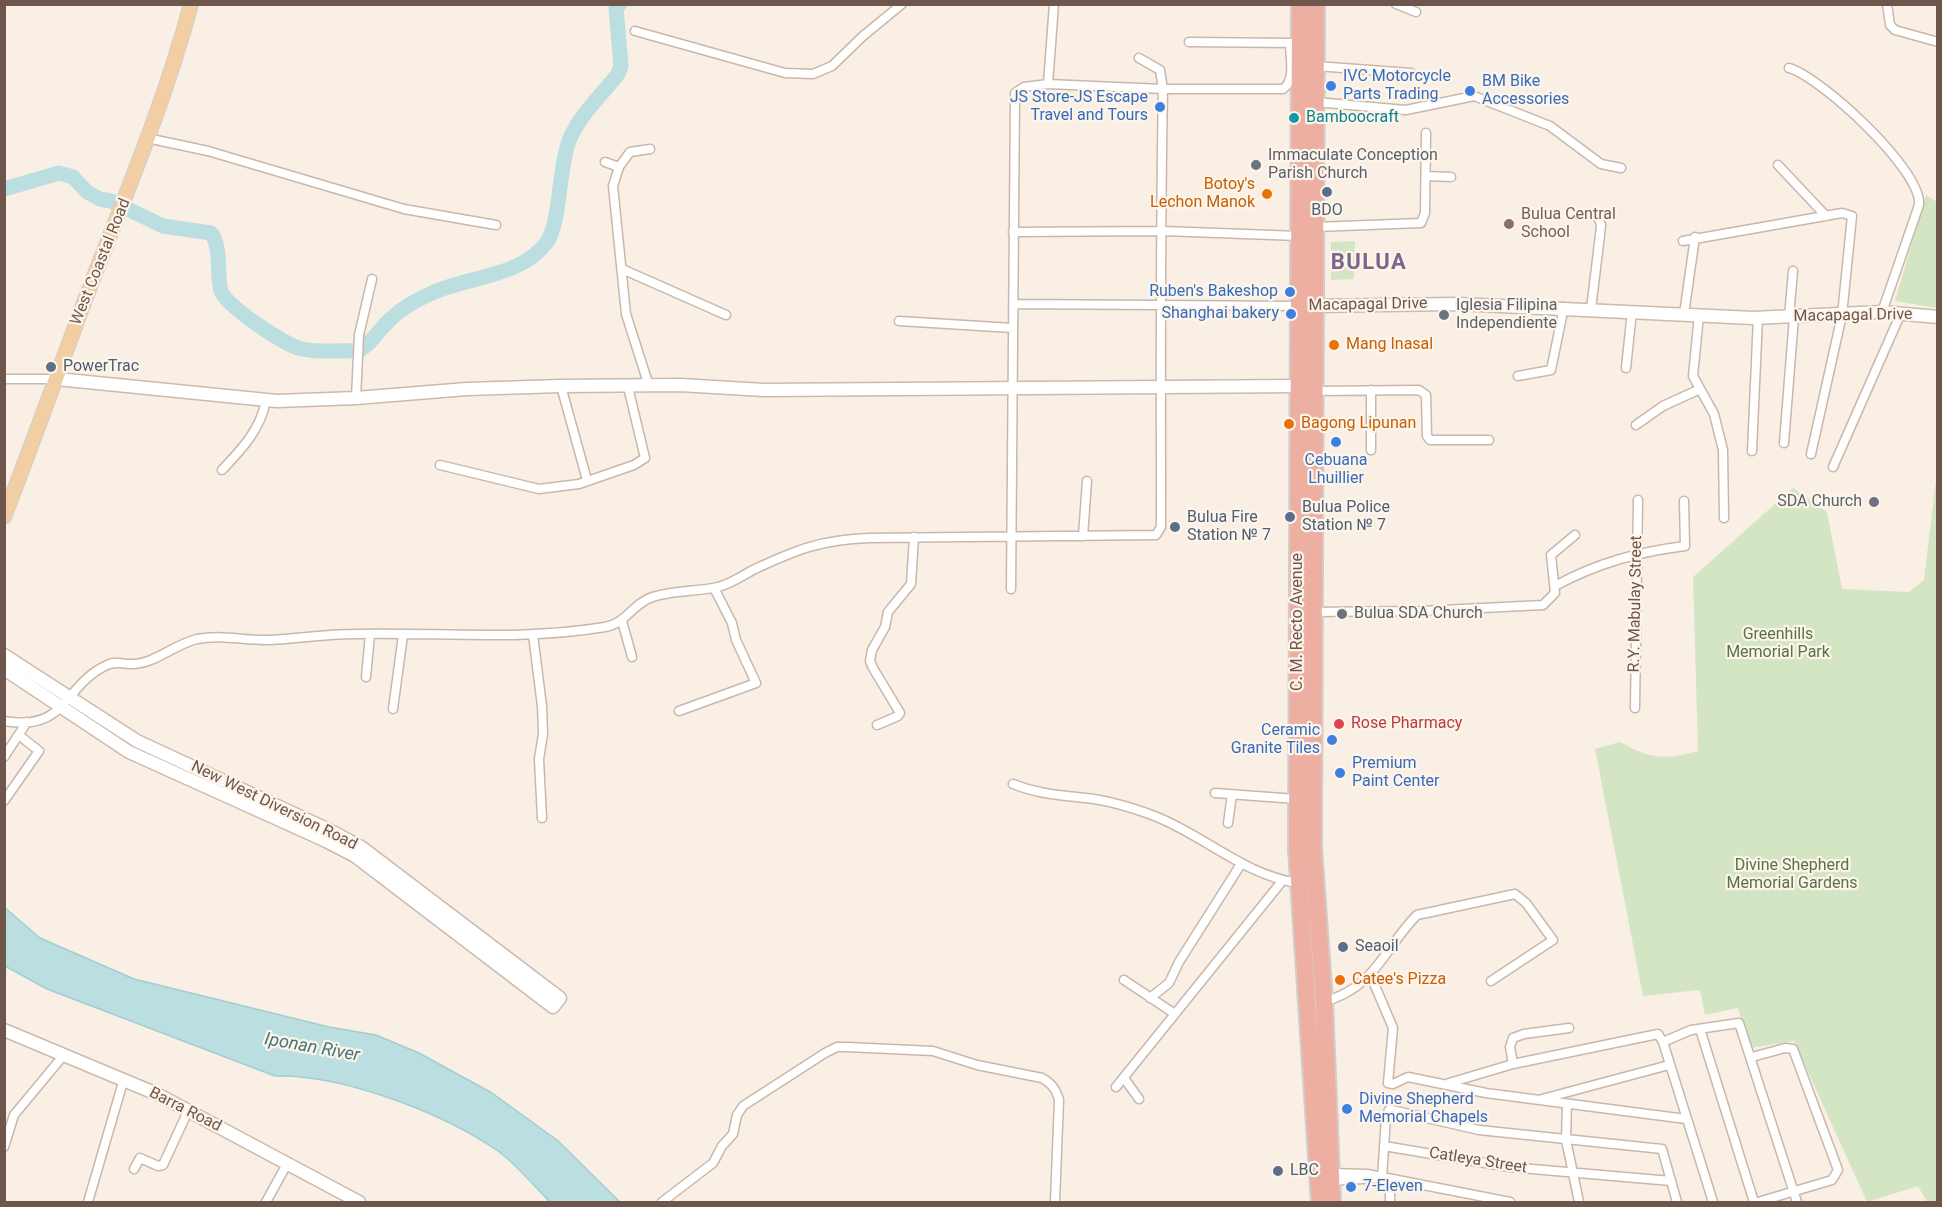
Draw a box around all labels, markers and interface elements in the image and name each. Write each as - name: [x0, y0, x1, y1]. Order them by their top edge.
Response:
- place label: IVC Motorcycle Parts Trading: [1343, 67, 1451, 105]
- place label: BM Bike Accessories: [1482, 72, 1569, 110]
- marker: IVC Motorcycle Parts Trading: [1324, 79, 1338, 93]
- marker: BM Bike Accessories: [1463, 84, 1477, 98]
- place label: JS Store-JS Escape Travel and Tours: [1010, 88, 1148, 126]
- marker: JS Store-JS Escape Travel and Tours: [1153, 100, 1167, 114]
- place label: Bamboocraft: [1306, 108, 1399, 128]
- marker: Bamboocraft: [1287, 111, 1301, 125]
- place label: Immaculate Conception Parish Church: [1268, 146, 1438, 184]
- marker: Immaculate Conception Parish Church: [1249, 158, 1263, 172]
- place label: Botoy's Lechon Manok: [1150, 175, 1255, 213]
- marker: BDO: [1320, 185, 1334, 199]
- marker: Botoy's Lechon Manok: [1260, 187, 1274, 201]
- street label: West Coastal Road: [67, 196, 135, 328]
- place label: BDO: [1311, 201, 1343, 221]
- place label: Bulua Central School: [1521, 205, 1616, 243]
- marker: Bulua Central School: [1502, 217, 1516, 231]
- district label: BULUA: [1331, 250, 1407, 276]
- place label: Ruben's Bakeshop: [1149, 282, 1278, 302]
- marker: Ruben's Bakeshop: [1283, 285, 1297, 299]
- street label: Macapagal Drive: [1308, 294, 1428, 316]
- place label: Iglesia Filipina Independiente: [1456, 296, 1557, 334]
- place label: Shanghai bakery: [1162, 304, 1279, 324]
- street label: Macapagal Drive: [1793, 305, 1913, 327]
- marker: Shanghai bakery: [1284, 307, 1298, 321]
- marker: Iglesia Filipina Independiente: [1437, 308, 1451, 322]
- place label: Mang Inasal: [1346, 335, 1433, 355]
- marker: Mang Inasal: [1327, 338, 1341, 352]
- place label: PowerTrac: [63, 357, 139, 377]
- marker: PowerTrac: [44, 360, 58, 374]
- place label: Bagong Lipunan: [1301, 414, 1416, 434]
- marker: Bagong Lipunan: [1282, 417, 1296, 431]
- marker: Cebuana Lhuillier: [1329, 435, 1343, 449]
- place label: Cebuana Lhuillier: [1305, 451, 1367, 489]
- place label: SDA Church: [1777, 492, 1862, 512]
- marker: SDA Church: [1867, 495, 1881, 509]
- place label: Bulua Police Station № 7: [1302, 498, 1390, 536]
- place label: Bulua Fire Station № 7: [1187, 508, 1271, 546]
- marker: Bulua Police Station № 7: [1283, 510, 1297, 524]
- marker: Bulua Fire Station № 7: [1168, 520, 1182, 534]
- street label: R.Y. Mabulay Street: [1625, 535, 1647, 673]
- street label: C. M. Recto Avenue: [1288, 553, 1308, 691]
- place label: Bulua SDA Church: [1354, 604, 1483, 624]
- marker: Bulua SDA Church: [1335, 607, 1349, 621]
- park label: Greenhills Memorial Park: [1726, 625, 1830, 663]
- place label: Rose Pharmacy: [1351, 714, 1462, 734]
- marker: Rose Pharmacy: [1332, 717, 1346, 731]
- place label: Ceramic Granite Tiles: [1231, 721, 1320, 759]
- marker: Ceramic Granite Tiles: [1325, 733, 1339, 747]
- place label: Premium Paint Center: [1352, 754, 1440, 792]
- street label: New West Diversion Road: [188, 757, 360, 855]
- marker: Premium Paint Center: [1333, 766, 1347, 780]
- park label: Divine Shepherd Memorial Gardens: [1727, 856, 1857, 894]
- place label: Seaoil: [1355, 937, 1399, 957]
- marker: Seaoil: [1336, 940, 1350, 954]
- place label: Catee's Pizza: [1352, 970, 1446, 990]
- marker: Catee's Pizza: [1333, 973, 1347, 987]
- water label: Iponan River: [263, 1029, 361, 1067]
- street label: Barra Road: [146, 1084, 224, 1136]
- place label: Divine Shepherd Memorial Chapels: [1359, 1090, 1488, 1128]
- marker: Divine Shepherd Memorial Chapels: [1340, 1102, 1354, 1116]
- street label: Catleya Street: [1428, 1144, 1528, 1178]
- place label: LBC: [1290, 1161, 1319, 1181]
- marker: LBC: [1271, 1164, 1285, 1178]
- place label: 7-Eleven: [1363, 1177, 1423, 1197]
- marker: 7-Eleven: [1344, 1180, 1358, 1194]

